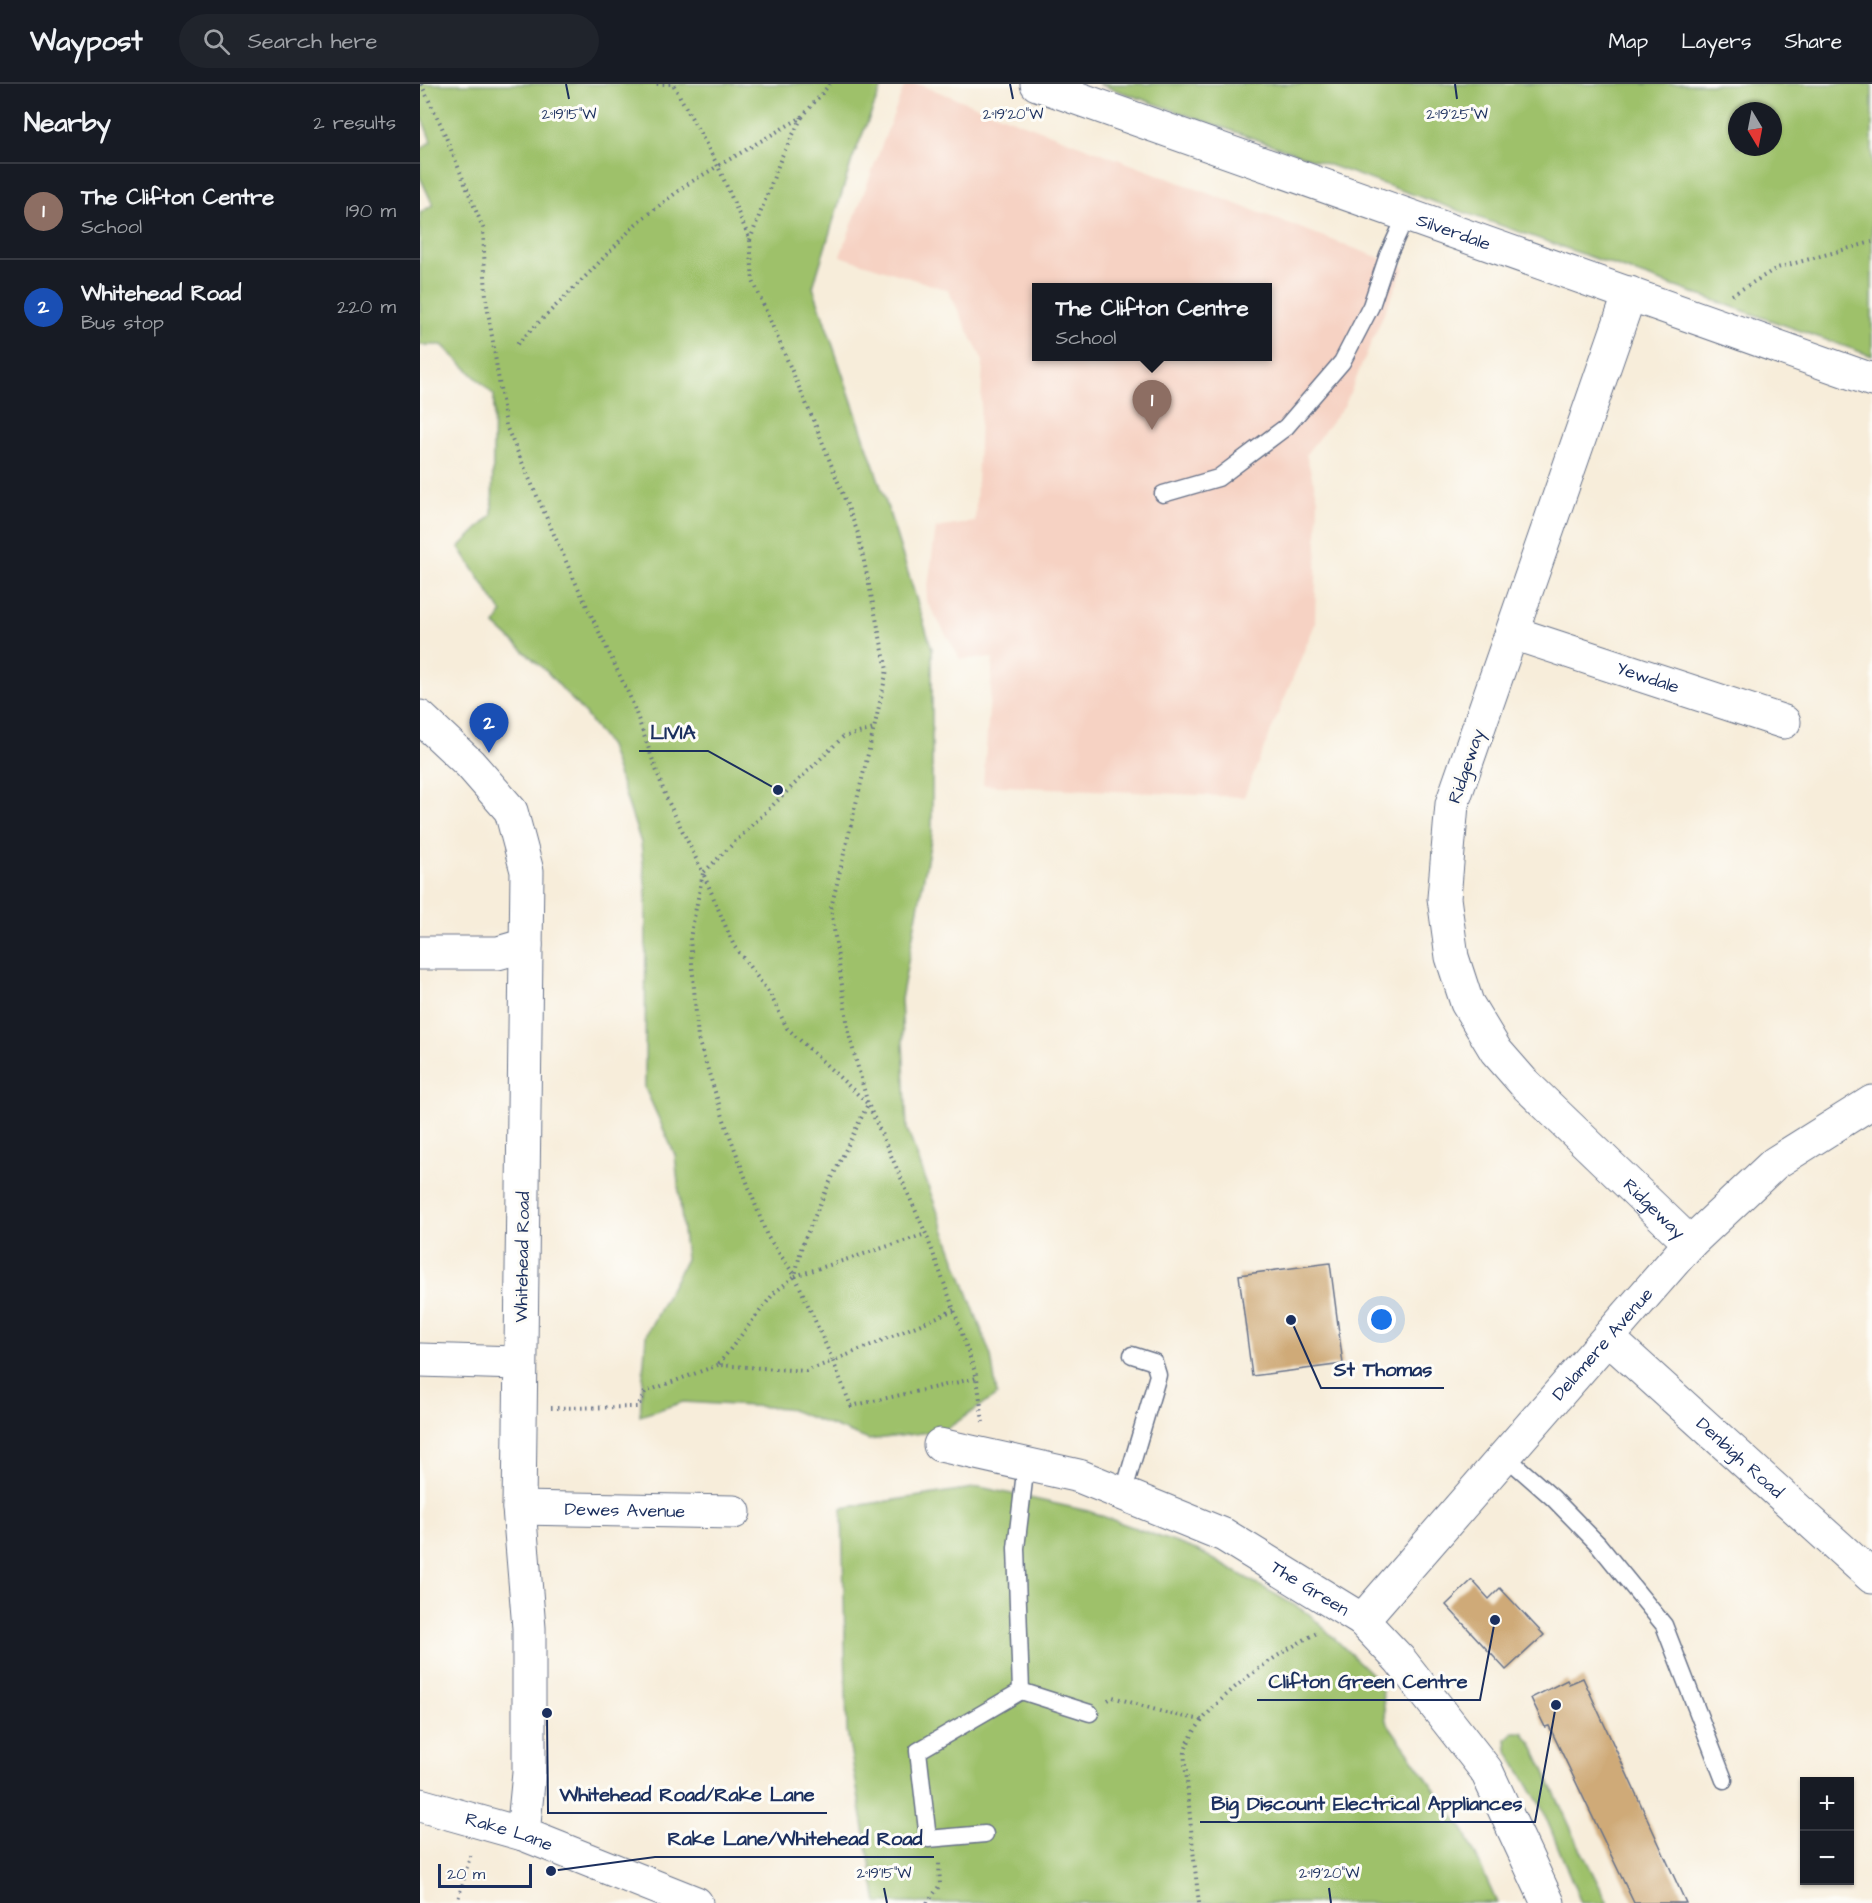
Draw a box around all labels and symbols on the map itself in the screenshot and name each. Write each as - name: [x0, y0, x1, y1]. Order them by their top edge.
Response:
- north arrow: [1728, 102, 1782, 156]
- text: 2°19'15"W: [542, 104, 596, 125]
- text: 2°19'20"W: [983, 104, 1043, 125]
- text: 2°19'25"W: [1426, 104, 1488, 125]
- street label: Silverdale: [1413, 207, 1494, 257]
- pin: 1: [1132, 380, 1172, 430]
- street label: Yewdale: [1613, 656, 1683, 700]
- pin: 2: [470, 704, 508, 753]
- callout: LIVIA: [639, 713, 708, 751]
- text: LIVIA: [650, 719, 696, 747]
- street label: Ridgeway: [1442, 725, 1492, 807]
- street label: Ridgeway: [1617, 1173, 1691, 1246]
- street label: Whitehead Road: [509, 1191, 536, 1323]
- street label: Delamere Avenue: [1546, 1282, 1659, 1406]
- your location: [1367, 1305, 1396, 1334]
- callout: St Thomas: [1321, 1350, 1444, 1388]
- text: St Thomas: [1333, 1356, 1432, 1384]
- street label: Denbigh Road: [1690, 1412, 1789, 1504]
- street label: Dewes Avenue: [564, 1497, 686, 1524]
- street label: The Green: [1266, 1555, 1354, 1622]
- callout: Clifton Green Centre: [1257, 1662, 1480, 1700]
- text: Clifton Green Centre: [1268, 1668, 1468, 1696]
- callout: Whitehead Road/Rake Lane: [548, 1775, 827, 1813]
- text: Whitehead Road/Rake Lane: [558, 1781, 815, 1809]
- callout: Big Discount Electrical Appliances: [1200, 1784, 1535, 1822]
- text: Big Discount Electrical Appliances: [1211, 1790, 1523, 1819]
- street label: Rake Lane: [462, 1806, 557, 1858]
- callout: Rake Lane/Whitehead Road: [655, 1819, 934, 1857]
- text: Rake Lane/Whitehead Road: [667, 1825, 923, 1853]
- scale bar: [438, 1861, 532, 1888]
- text: 2°19'15"W: [857, 1863, 911, 1884]
- text: 2°19'20"W: [1299, 1863, 1359, 1884]

